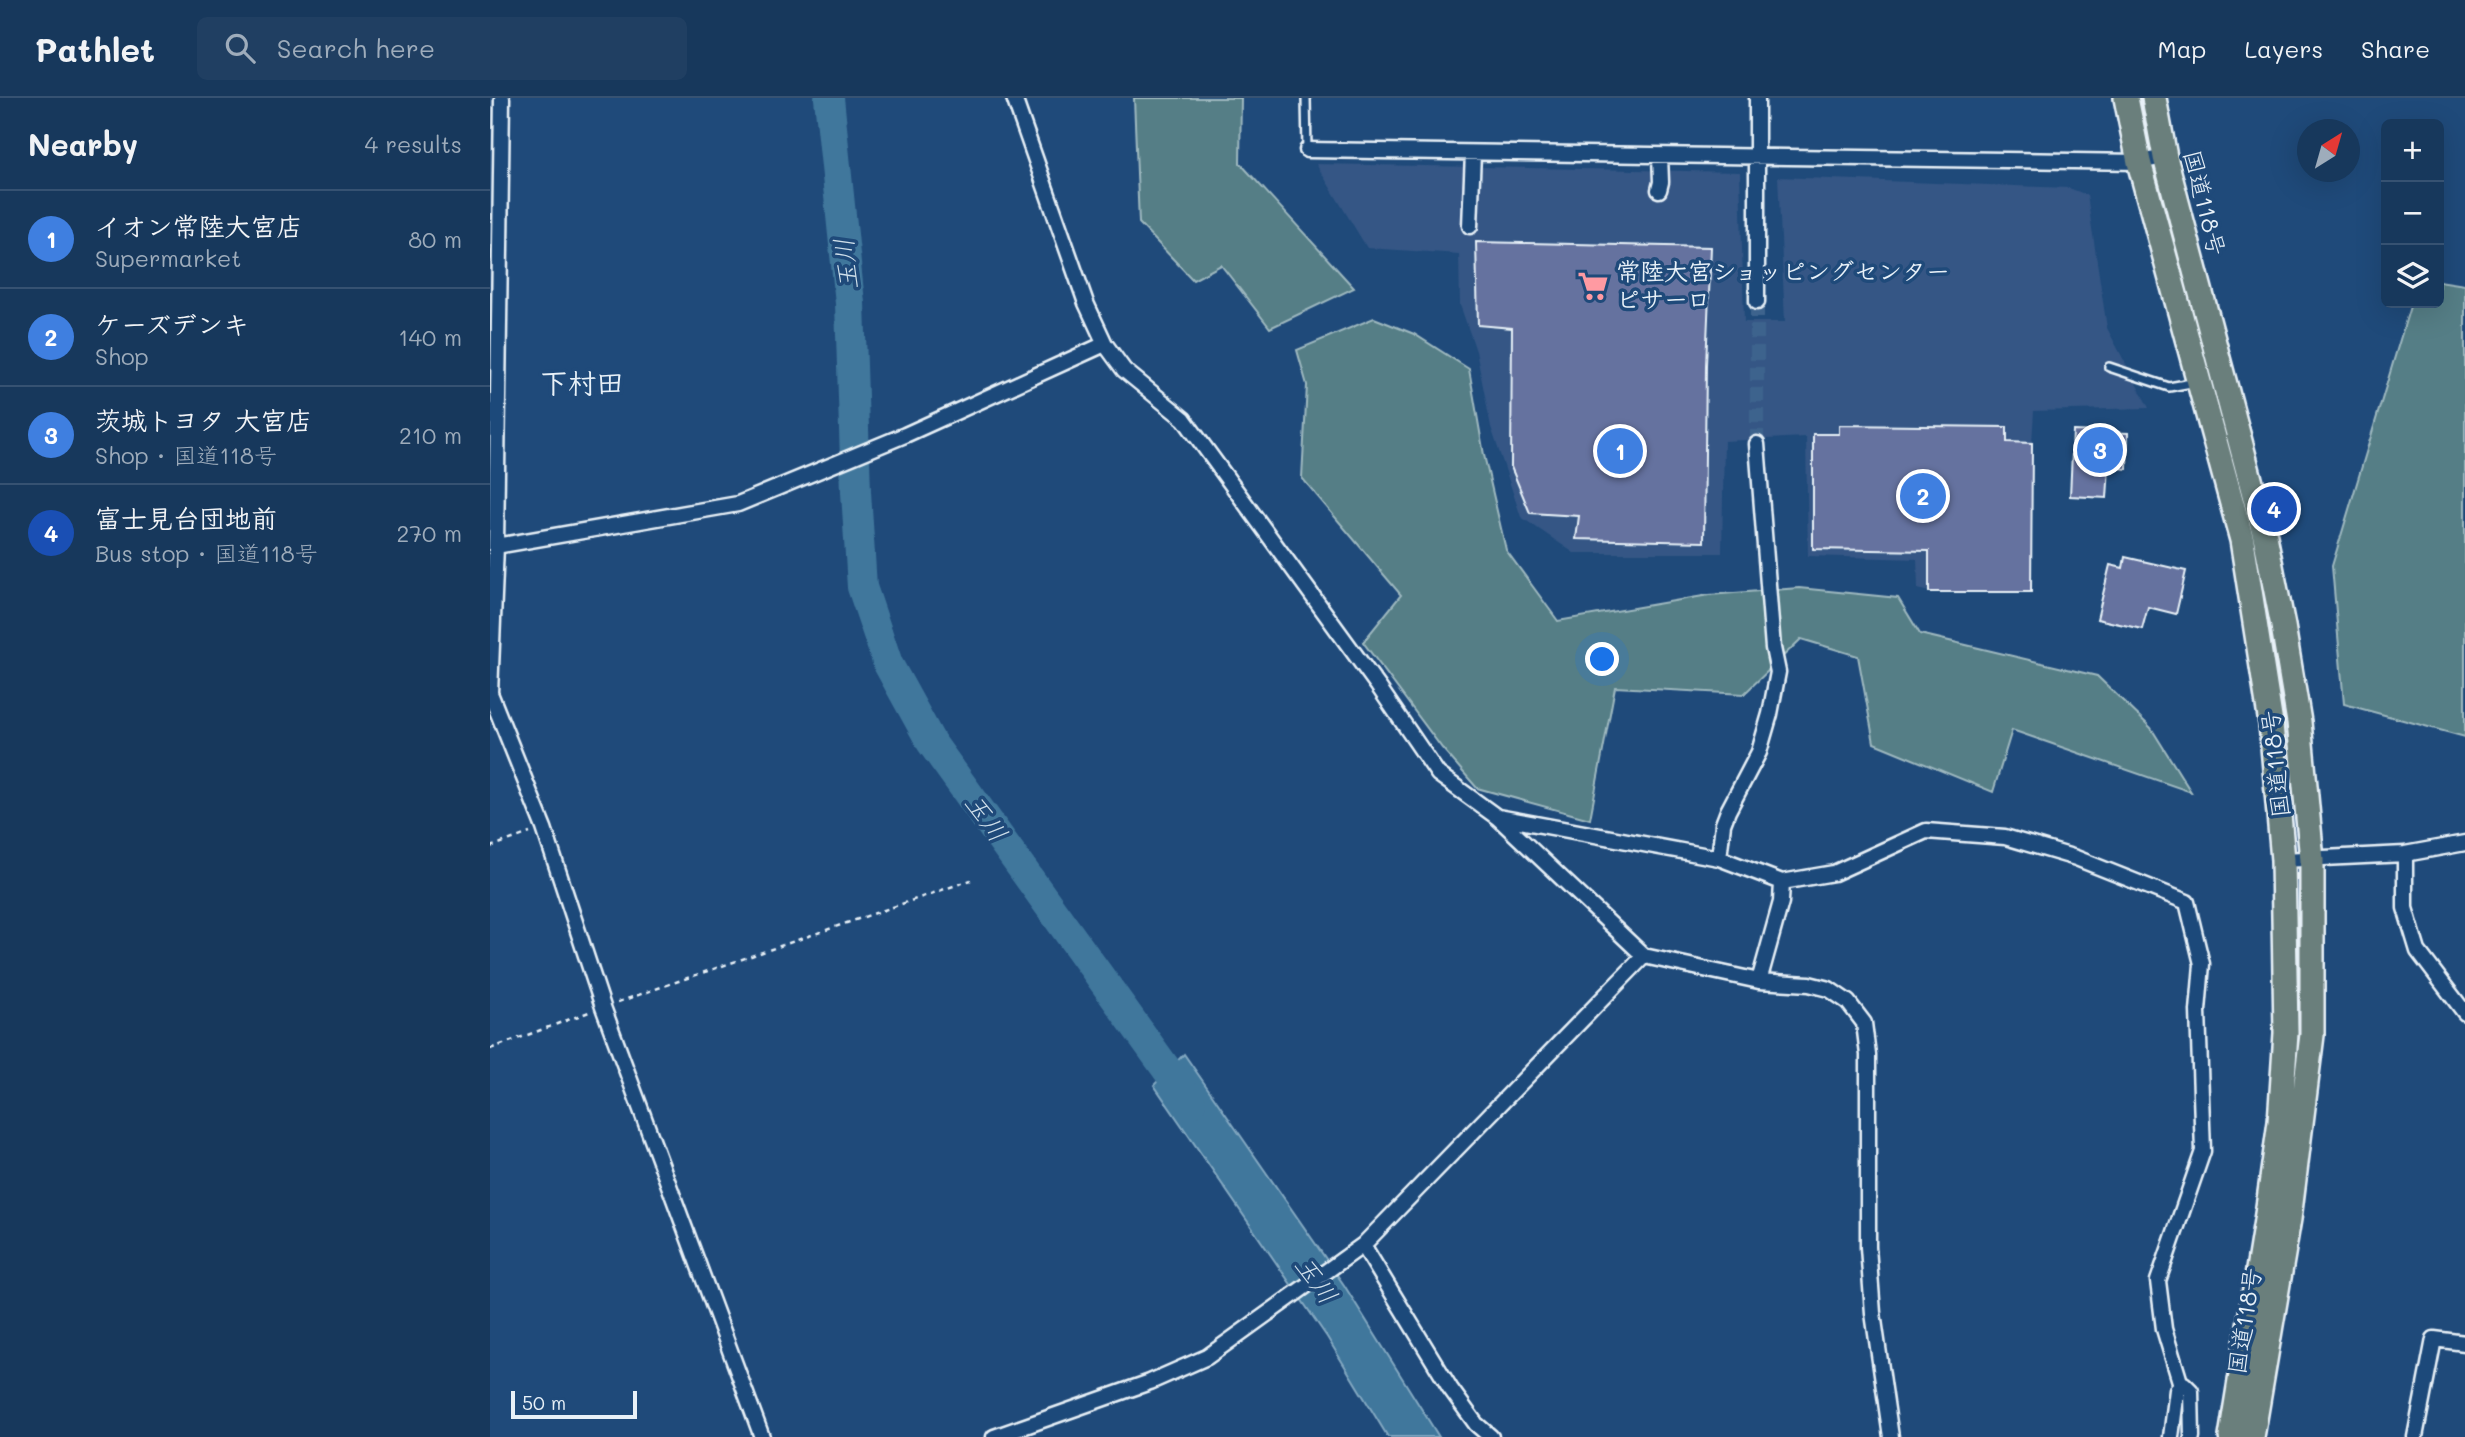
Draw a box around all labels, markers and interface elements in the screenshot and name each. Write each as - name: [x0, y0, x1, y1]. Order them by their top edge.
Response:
- search box: [197, 17, 687, 80]
- text: Pathlet: [35, 27, 155, 70]
- icon: search: [221, 29, 259, 67]
- text: Search here: [277, 31, 435, 65]
- text: Map: [2158, 33, 2206, 64]
- text: Layers: [2244, 33, 2323, 64]
- text: Share: [2361, 33, 2430, 64]
- north arrow: [2297, 119, 2360, 182]
- map controls: [2381, 119, 2444, 308]
- button: +: [2381, 119, 2444, 182]
- text: Nearby: [28, 124, 138, 164]
- text: 4 results: [365, 129, 462, 159]
- street label: 国道118号: [2177, 146, 2234, 259]
- button: −: [2381, 182, 2444, 245]
- text: イオン常陸大宮店: [95, 209, 302, 243]
- text: 1: [46, 224, 56, 254]
- text: 80 m: [408, 224, 462, 254]
- water label: 玉川: [825, 236, 865, 292]
- text: Supermarket: [95, 243, 241, 273]
- button: layers: [2381, 245, 2444, 308]
- place label: 常陸大宮ショッピングセンター ピサーロ: [1616, 255, 1950, 314]
- supermarket icon: 常陸大宮ショッピングセンター ピサーロ: [1576, 269, 1610, 303]
- text: ケーズデンキ: [95, 307, 249, 341]
- text: 2: [45, 322, 57, 352]
- text: 140 m: [398, 322, 462, 352]
- text: Shop: [95, 341, 149, 371]
- district label: 下村田: [540, 364, 624, 400]
- text: 茨城トヨタ 大宮店: [95, 403, 312, 437]
- text: 3: [44, 420, 58, 450]
- text: 210 m: [399, 420, 462, 450]
- pin: 3: [2077, 424, 2123, 476]
- pin: 1: [1597, 425, 1643, 477]
- text: Shop · 国道118号: [95, 440, 277, 470]
- pin: 2: [1900, 470, 1946, 522]
- pin: 4: [2251, 483, 2297, 535]
- text: 富士見台団地前: [95, 501, 277, 535]
- text: 4: [44, 518, 58, 548]
- text: 270 m: [397, 518, 462, 548]
- text: Bus stop · 国道118号: [95, 538, 318, 568]
- your location: [1585, 642, 1619, 676]
- street label: 国道118号: [2253, 709, 2296, 819]
- water label: 玉川: [958, 786, 1016, 848]
- water label: 玉川: [1288, 1248, 1346, 1310]
- street label: 国道118号: [2220, 1265, 2267, 1377]
- scale bar: [511, 1388, 637, 1420]
- text: 50 m: [522, 1390, 566, 1415]

